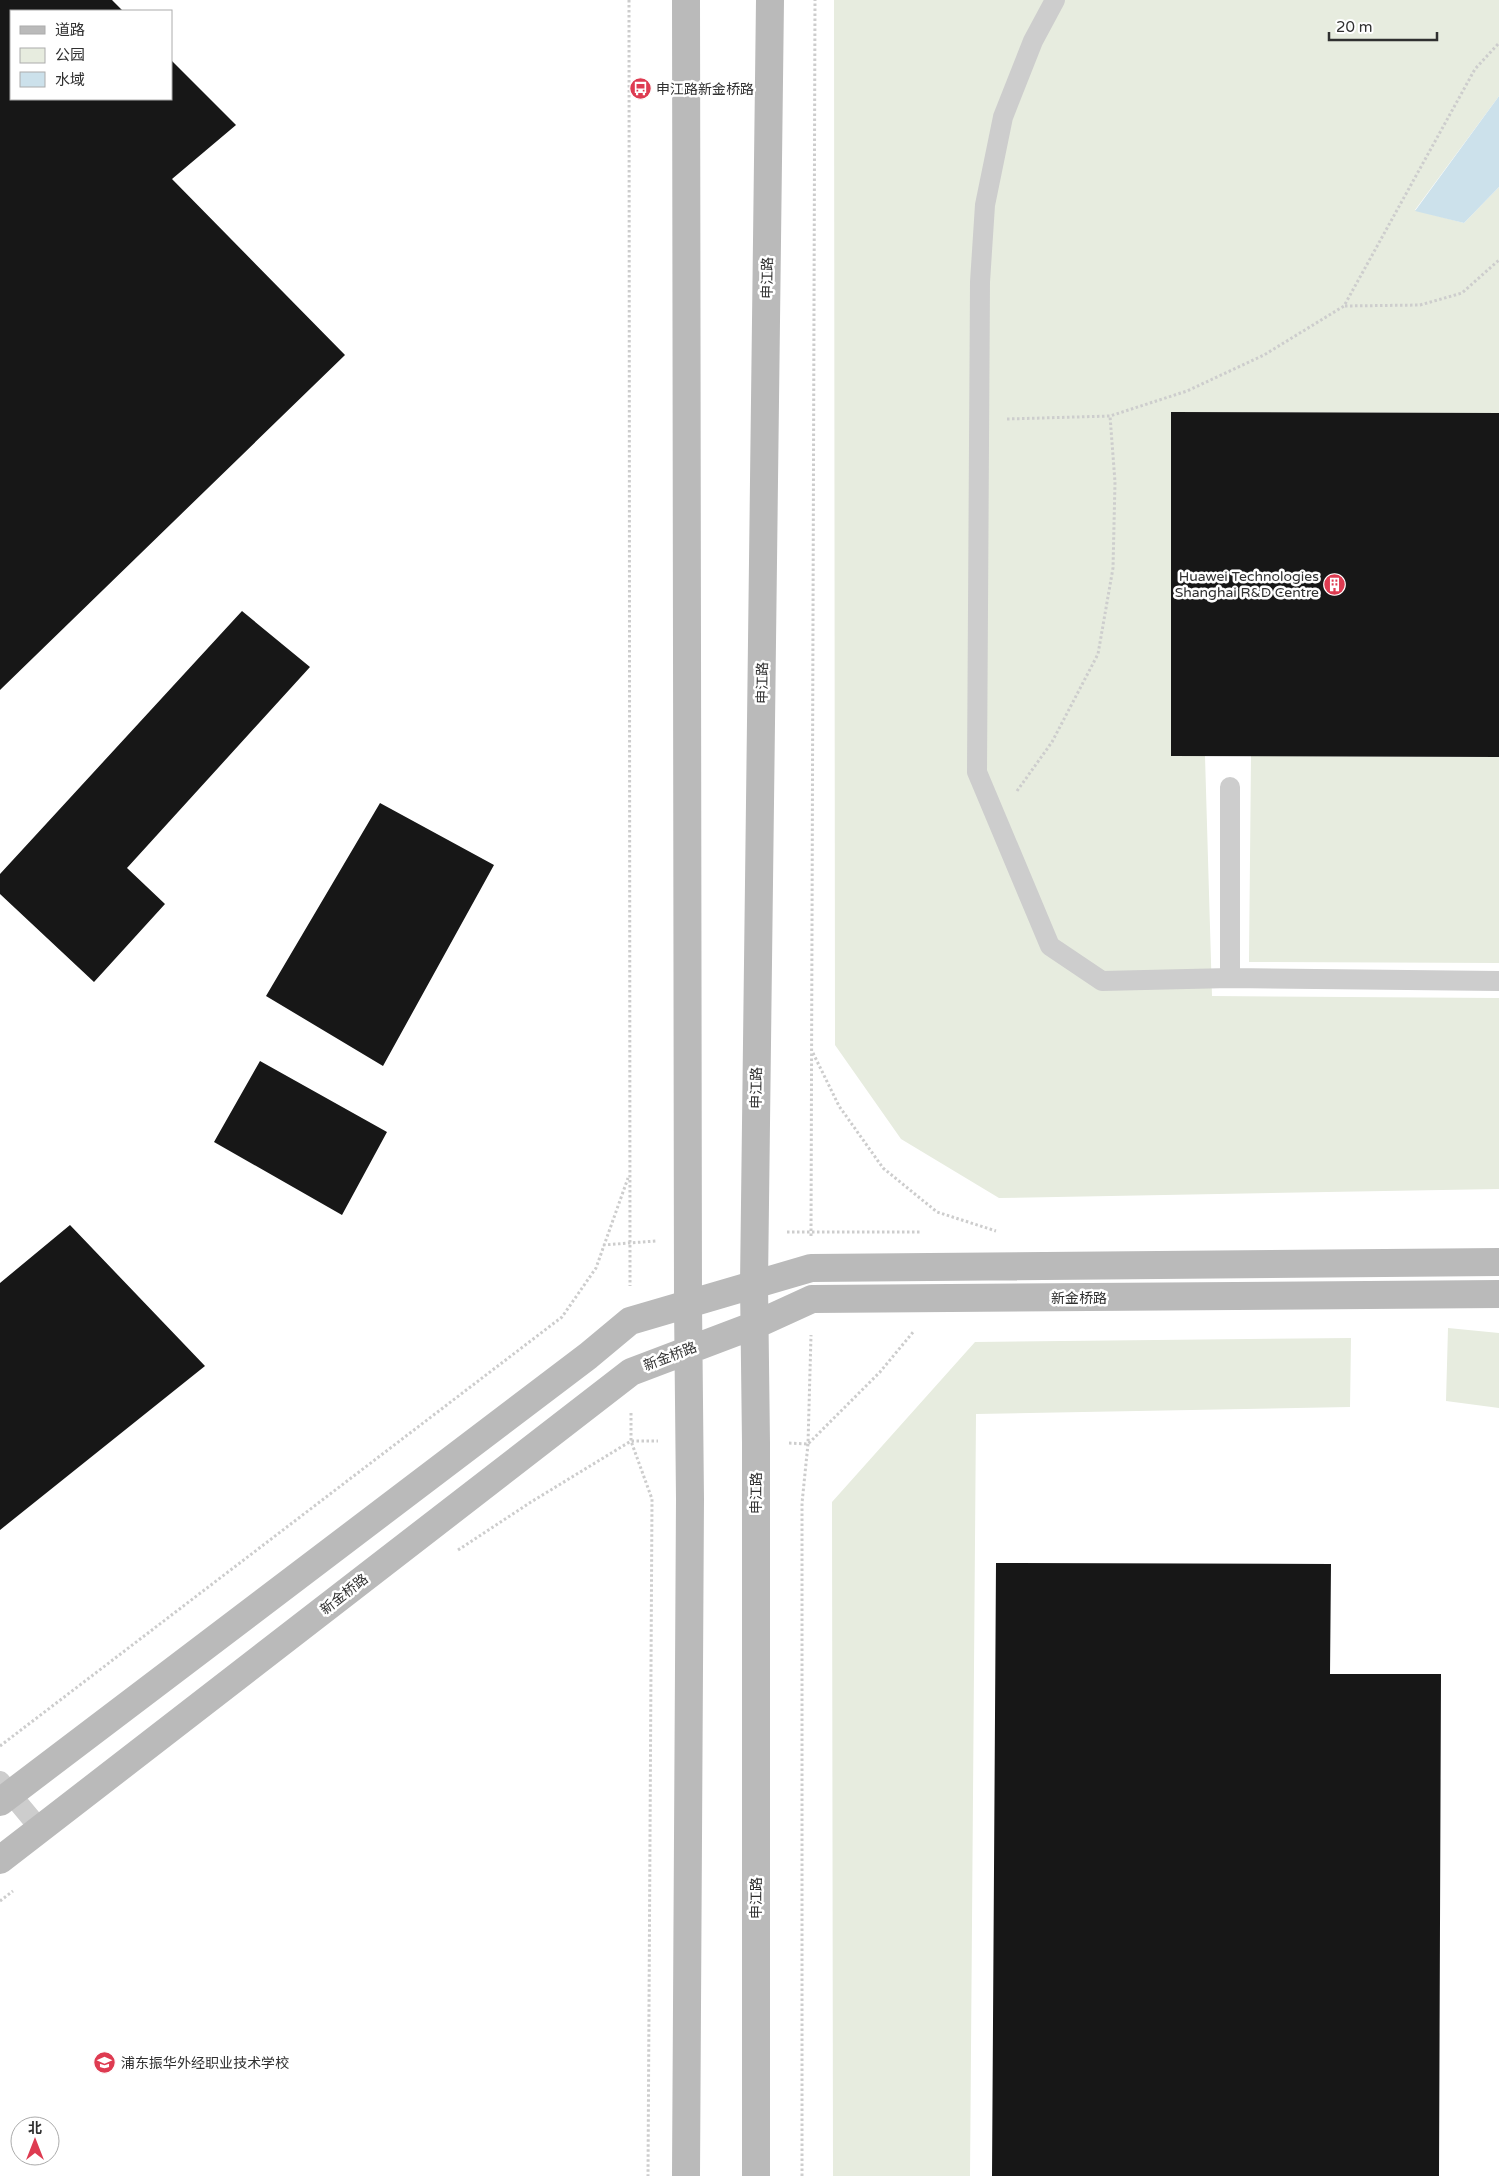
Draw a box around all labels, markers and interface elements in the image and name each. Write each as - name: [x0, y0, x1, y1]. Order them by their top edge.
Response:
- legend: [10, 10, 172, 100]
- scale bar: [1329, 10, 1436, 42]
- text: 20 m: [1336, 18, 1373, 36]
- text: 道路: [55, 21, 85, 39]
- text: 公园: [55, 46, 85, 64]
- text: 水域: [55, 71, 85, 89]
- bus stop icon: 申江路新金桥路: [628, 77, 652, 101]
- place label: 申江路新金桥路: [656, 81, 754, 98]
- street label: 申江路: [759, 257, 776, 299]
- place label: Huawei Technologies Shanghai R&D Centre: [1175, 568, 1319, 601]
- building icon: Huawei Technologies Shanghai R&D Centre: [1323, 572, 1347, 596]
- street label: 申江路: [754, 662, 771, 704]
- street label: 申江路: [748, 1067, 765, 1109]
- street label: 新金桥路: [1051, 1290, 1107, 1307]
- street label: 新金桥路: [641, 1338, 699, 1374]
- street label: 申江路: [748, 1472, 765, 1514]
- street label: 新金桥路: [317, 1570, 372, 1618]
- street label: 申江路: [748, 1877, 765, 1919]
- school or university icon: 浦东振华外经职业技术学校: [93, 2051, 117, 2075]
- place label: 浦东振华外经职业技术学校: [121, 2055, 289, 2072]
- north arrow: [10, 2116, 60, 2166]
- text: 北: [28, 2120, 42, 2137]

